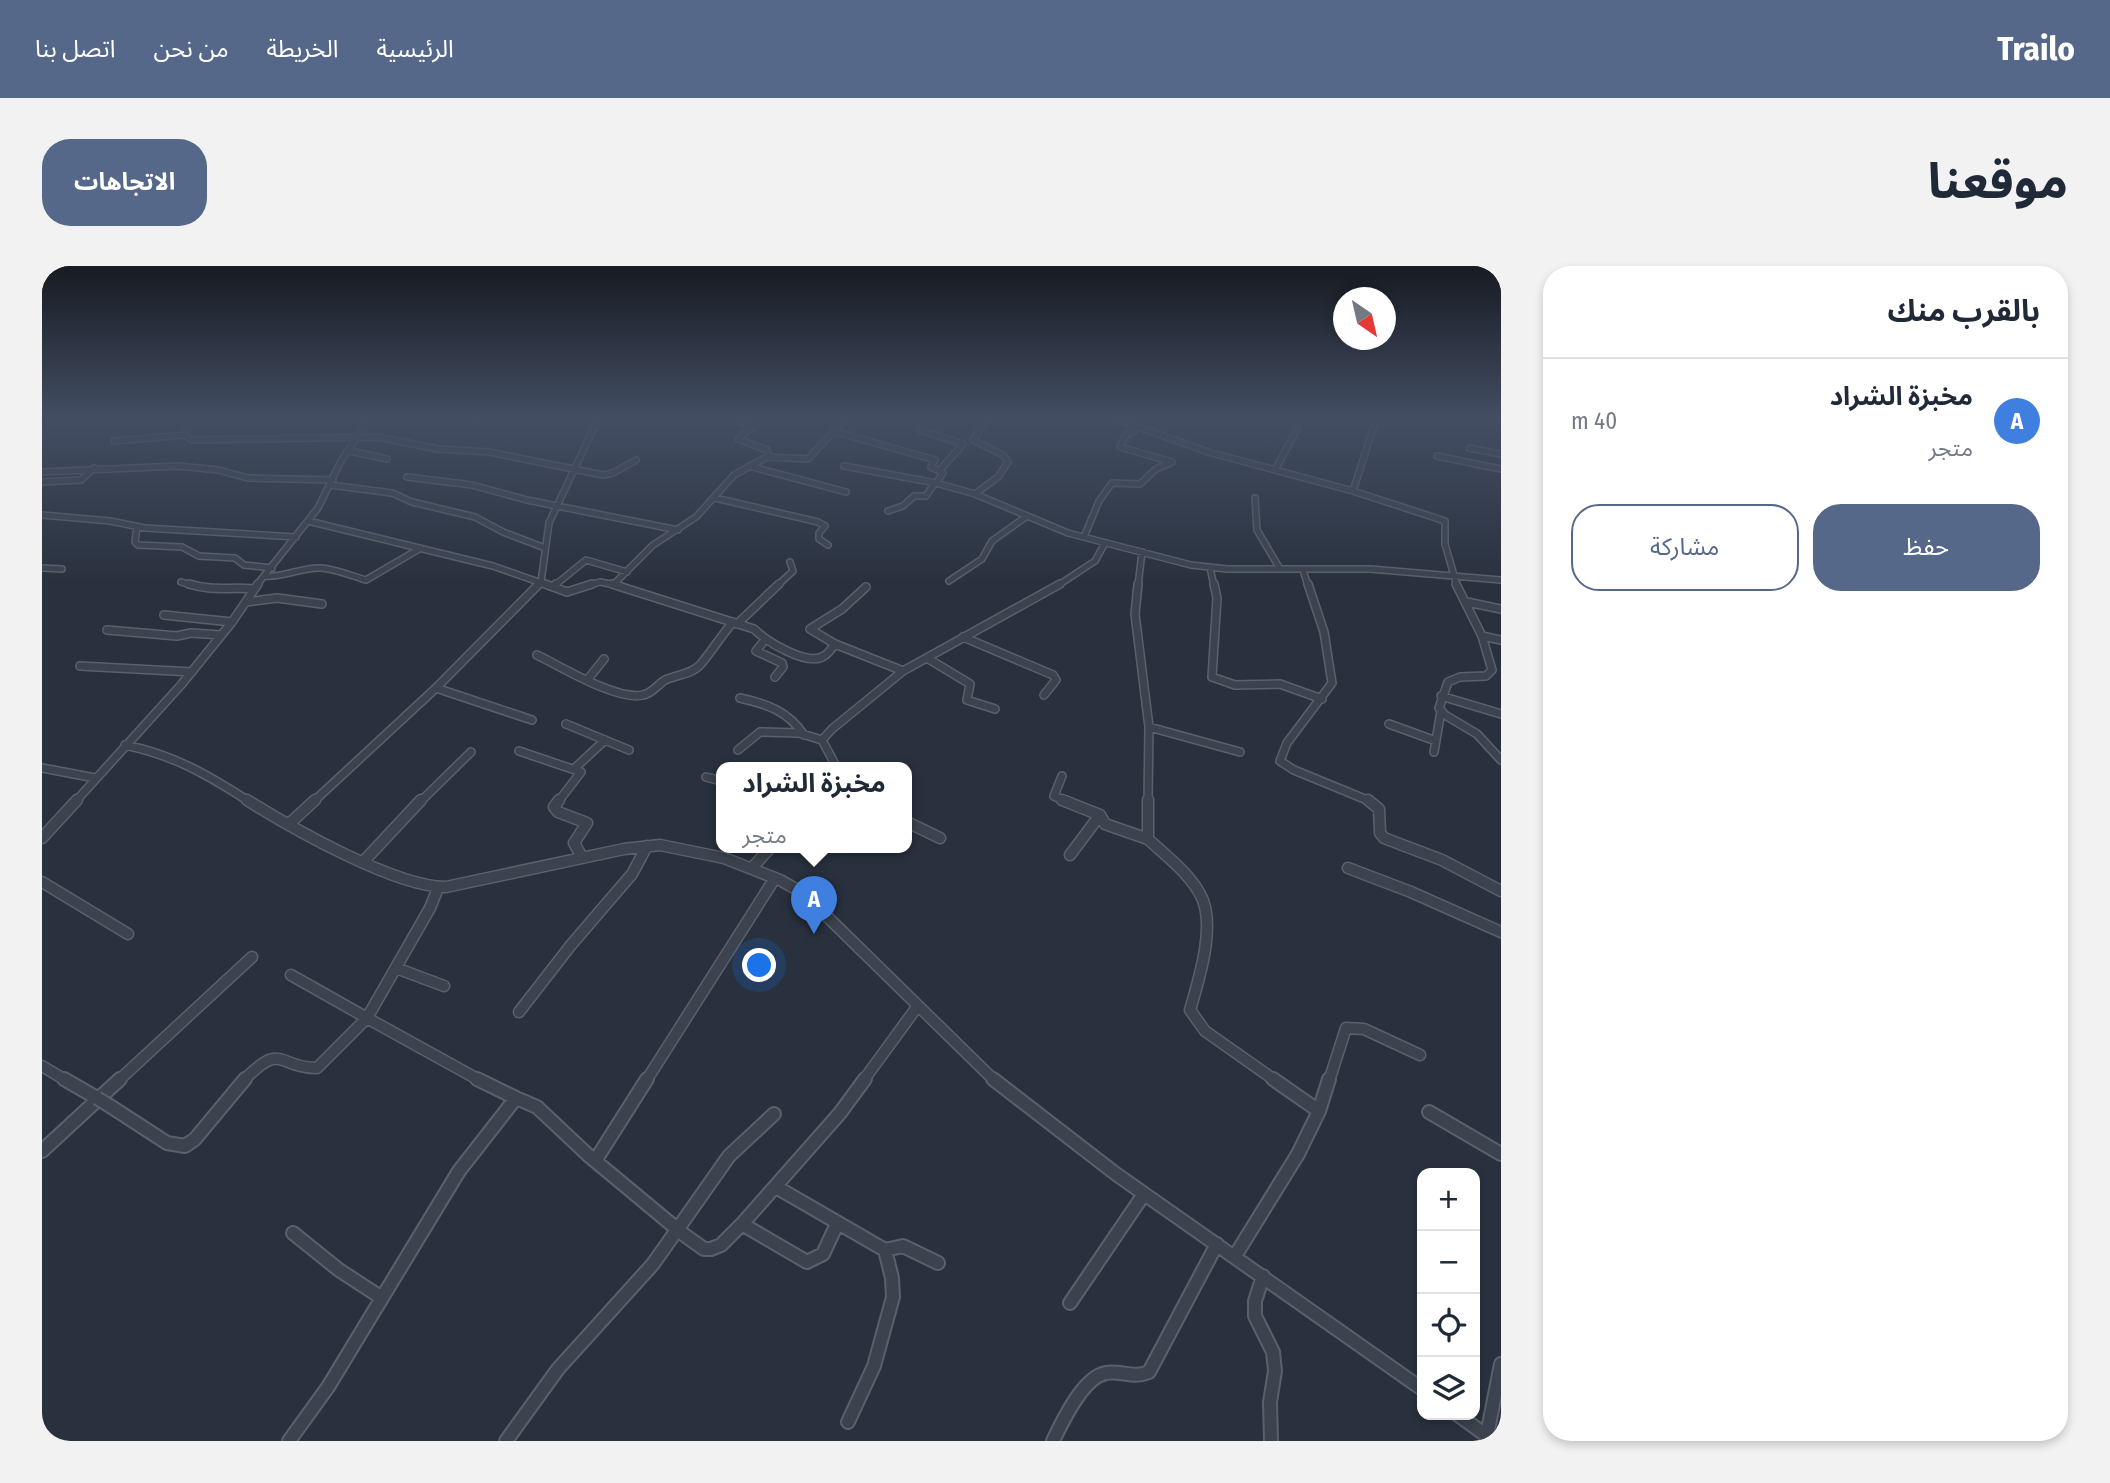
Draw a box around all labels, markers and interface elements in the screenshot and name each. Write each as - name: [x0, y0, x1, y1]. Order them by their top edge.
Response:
- text: Trailo: [1997, 29, 2075, 69]
- text: اتصل بنا: [35, 35, 116, 63]
- text: من نحن: [154, 35, 229, 63]
- text: الخريطة: [267, 35, 338, 63]
- text: الرئيسية: [376, 35, 454, 63]
- button: الاتجاهات: [42, 139, 207, 226]
- text: موقعنا: [1928, 152, 2068, 211]
- north arrow: [1333, 287, 1396, 350]
- text: بالقرب منك: [1888, 293, 2040, 329]
- text: مخبزة الشراد: [1830, 381, 1973, 412]
- text: 40 m: [1571, 407, 1617, 435]
- text: A: [2011, 407, 2023, 435]
- text: متجر: [1929, 434, 1973, 462]
- button: مشاركة: [1571, 504, 1799, 591]
- button: حفظ: [1813, 504, 2040, 591]
- popup: [716, 762, 912, 853]
- text: مخبزة الشراد: [742, 768, 886, 799]
- text: متجر: [742, 821, 787, 849]
- pin: A: [791, 876, 837, 934]
- your location: [742, 948, 776, 982]
- map controls: [1417, 1168, 1480, 1420]
- button: +: [1417, 1168, 1480, 1231]
- button: −: [1417, 1231, 1480, 1294]
- button: locate: [1417, 1294, 1480, 1357]
- button: layers: [1417, 1357, 1480, 1420]

